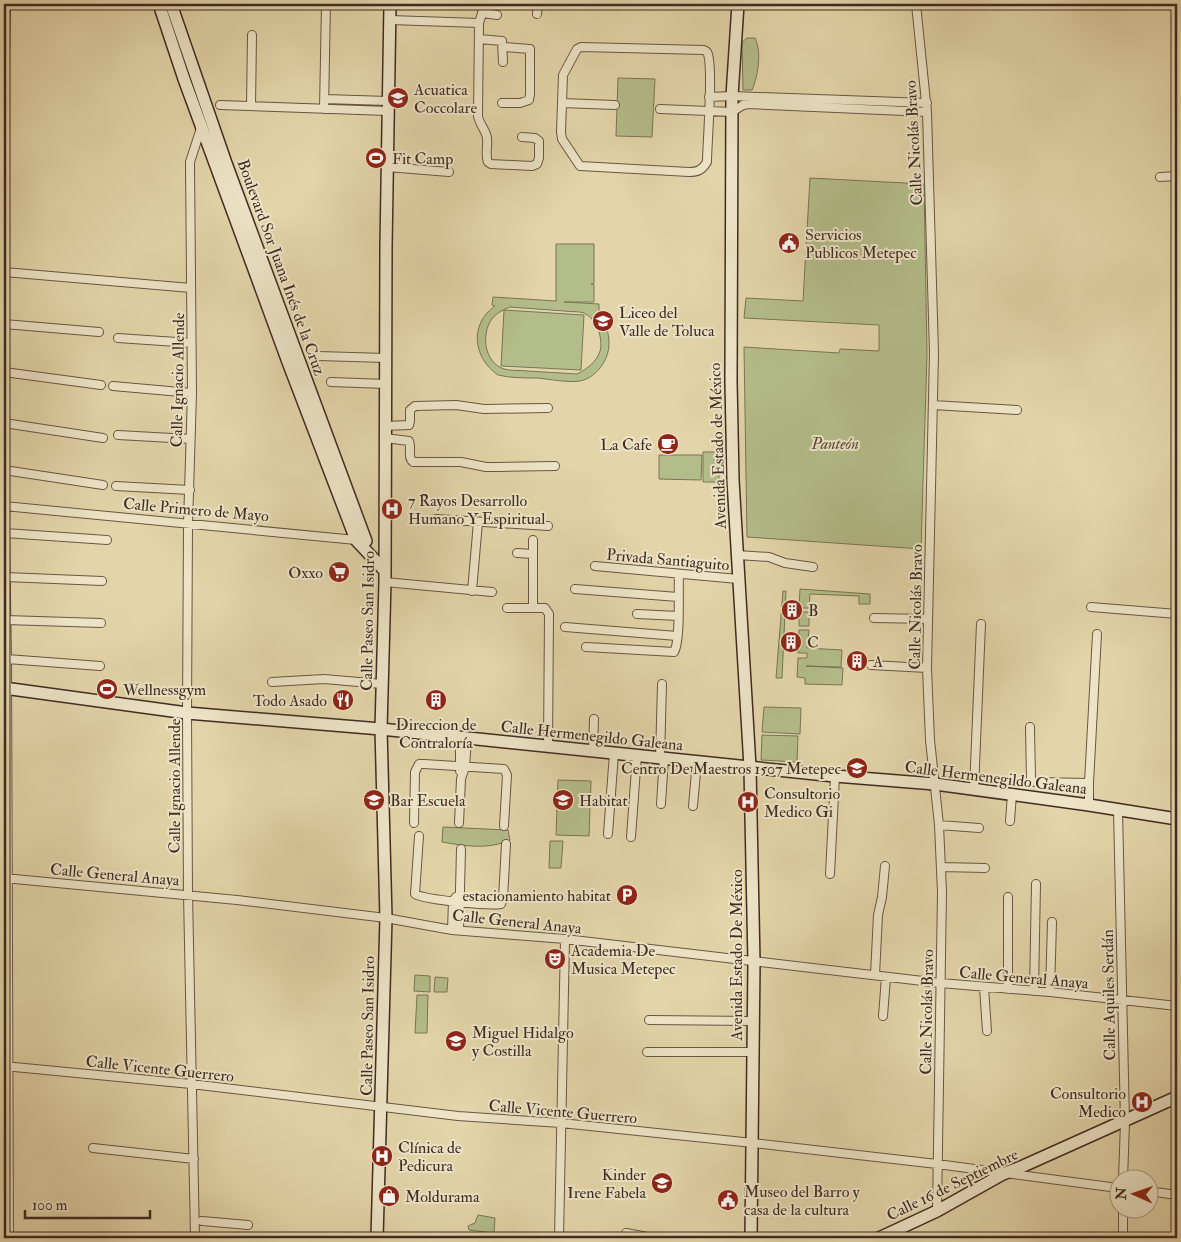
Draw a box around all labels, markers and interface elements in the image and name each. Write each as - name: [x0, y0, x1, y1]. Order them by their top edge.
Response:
- street label: Calle Nicolás Bravo: [901, 79, 927, 206]
- place label: Acuatica Coccolare: [413, 80, 477, 118]
- school or university icon: Acuatica Coccolare: [386, 86, 410, 110]
- sports icon: Fit Camp: [364, 146, 388, 170]
- place label: Fit Camp: [392, 149, 453, 170]
- street label: Boulevard Sor Juana Inés de la Cruz: [232, 157, 330, 379]
- place label: Servicios Publicos Metepec: [805, 225, 917, 264]
- public building icon: Servicios Publicos Metepec: [777, 231, 801, 255]
- place label: Liceo del Valle de Toluca: [619, 303, 715, 341]
- school or university icon: Liceo del Valle de Toluca: [591, 309, 615, 333]
- street label: Calle Ignacio Allende: [167, 312, 189, 448]
- street label: Avenida Estado de México: [705, 362, 731, 530]
- cafe icon: La Cafe: [656, 432, 680, 456]
- park label: Panteón: [810, 434, 859, 454]
- place label: La Cafe: [600, 435, 652, 455]
- place label: 7 Rayos Desarrollo Humano Y Espiritual: [408, 491, 545, 530]
- street label: Calle Primero de Mayo: [122, 494, 270, 526]
- hospital icon: 7 Rayos Desarrollo Humano Y Espiritual: [380, 497, 404, 521]
- street label: Calle Nicolás Bravo: [905, 544, 927, 670]
- street label: Privada Santiaguito: [606, 545, 731, 575]
- street label: Calle Paseo San Isidro: [357, 551, 379, 691]
- supermarket icon: Oxxo: [327, 560, 351, 584]
- place label: Oxxo: [288, 563, 323, 583]
- building icon: B: [780, 598, 804, 622]
- place label: B: [808, 601, 818, 621]
- building icon: C: [779, 630, 803, 654]
- place label: C: [807, 633, 819, 653]
- building icon: A: [845, 649, 869, 673]
- place label: A: [872, 652, 883, 672]
- sports icon: Wellnessgym: [95, 677, 119, 701]
- place label: Wellnessgym: [122, 680, 207, 700]
- restaurant icon: Todo Asado: [331, 688, 355, 712]
- building icon: Direccion de Contraloría: [424, 688, 448, 712]
- place label: Todo Asado: [253, 691, 327, 711]
- place label: Direccion de Contraloría: [396, 715, 477, 753]
- street label: Calle Hermenegildo Galeana: [500, 716, 684, 756]
- street label: Calle Ignacio Allende: [165, 718, 185, 854]
- school or university icon: Centro De Maestros 1507 Metepec: [845, 756, 869, 780]
- street label: Calle Hermenegildo Galeana: [904, 757, 1088, 799]
- place label: Centro De Maestros 1507 Metepec: [621, 759, 842, 780]
- place label: Consultorio Medico Gi: [764, 784, 840, 822]
- school or university icon: Bar Escuela: [362, 788, 386, 812]
- school or university icon: Habitat: [551, 788, 575, 812]
- hospital icon: Consultorio Medico Gi: [736, 790, 760, 814]
- place label: Bar Escuela: [390, 791, 466, 811]
- place label: Habitat: [579, 791, 628, 811]
- street label: Calle General Anaya: [49, 859, 181, 891]
- street label: Avenida Estado De México: [727, 869, 747, 1042]
- parking icon: estacionamiento habitat: [615, 883, 639, 907]
- place label: estacionamiento habitat: [462, 886, 611, 906]
- street label: Calle General Anaya: [451, 905, 583, 939]
- street label: Calle Aquiles Serdán: [1098, 929, 1120, 1061]
- place label: Academia De Musica Metepec: [570, 941, 676, 980]
- theatre icon: Academia De Musica Metepec: [543, 947, 567, 971]
- street label: Calle Nicolás Bravo: [916, 949, 938, 1075]
- street label: Calle Paseo San Isidro: [357, 956, 379, 1096]
- street label: Calle General Anaya: [958, 962, 1090, 994]
- place label: Miguel Hidalgo y Costilla: [472, 1023, 574, 1061]
- school or university icon: Miguel Hidalgo y Costilla: [444, 1029, 468, 1053]
- street label: Calle Vicente Guerrero: [85, 1051, 235, 1087]
- place label: Consultorio Medico: [1050, 1084, 1126, 1122]
- hospital icon: Consultorio Medico: [1130, 1090, 1154, 1114]
- street label: Calle Vicente Guerrero: [488, 1096, 638, 1128]
- place label: Clínica de Pedicura: [398, 1138, 462, 1176]
- hospital icon: Clínica de Pedicura: [370, 1144, 394, 1168]
- street label: Calle 16 de Septiembre: [883, 1144, 1022, 1226]
- place label: Kinder Irene Fabela: [567, 1165, 646, 1203]
- north arrow: [1108, 1170, 1158, 1220]
- school or university icon: Kinder Irene Fabela: [650, 1171, 674, 1195]
- place label: Museo del Barro y casa de la cultura: [744, 1182, 861, 1220]
- shop icon: Moldurama: [377, 1184, 401, 1208]
- scale bar: [25, 1187, 150, 1219]
- place label: Moldurama: [405, 1187, 480, 1207]
- text: N: [1113, 1187, 1130, 1201]
- public building icon: Museo del Barro y casa de la cultura: [716, 1188, 740, 1212]
- text: 100 m: [32, 1196, 68, 1215]

